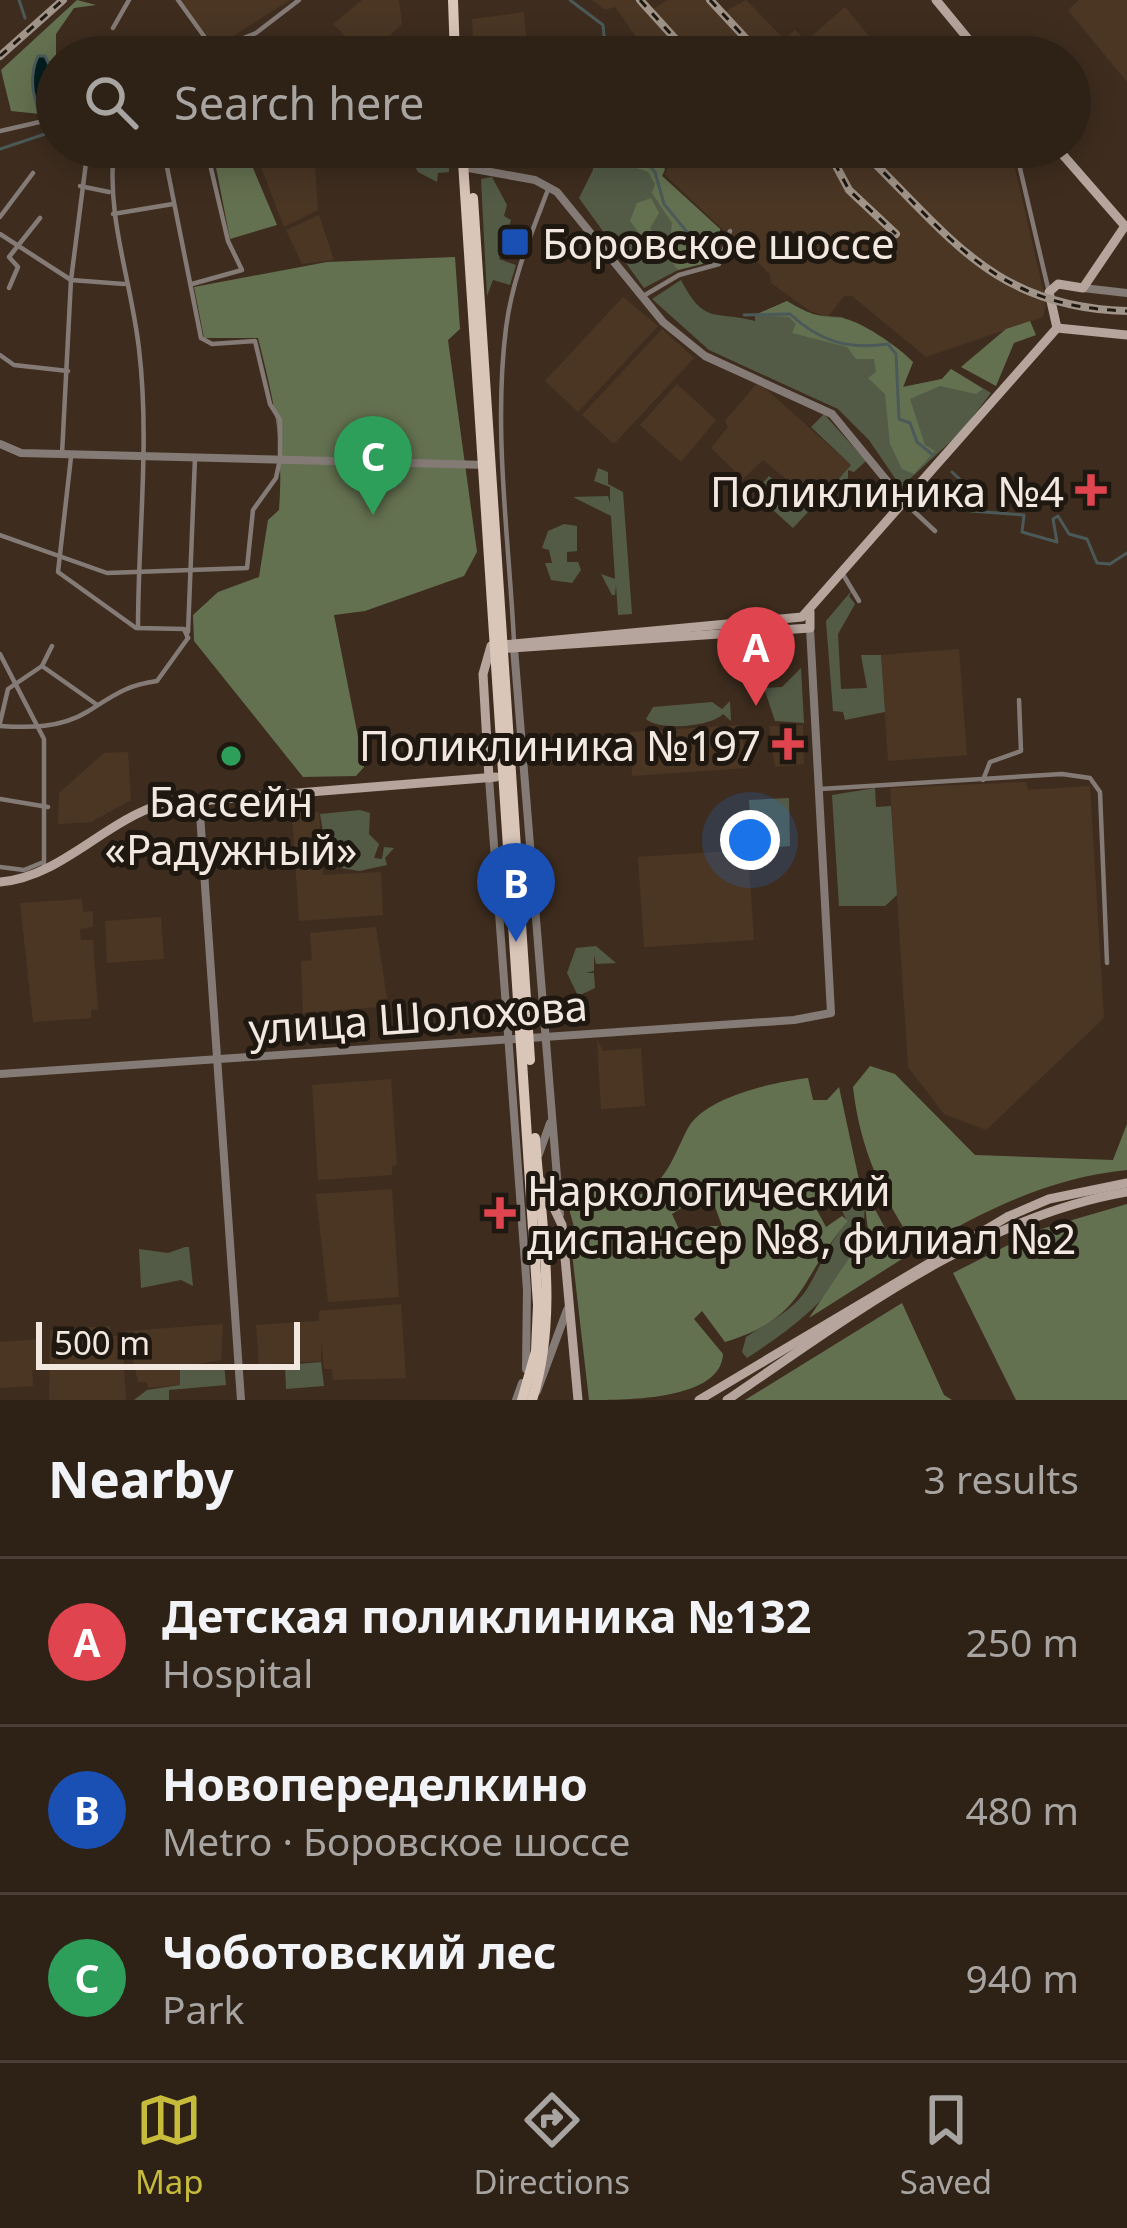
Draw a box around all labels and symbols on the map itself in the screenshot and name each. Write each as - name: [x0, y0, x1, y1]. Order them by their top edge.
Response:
- place label: Боровское шоссе: [542, 214, 894, 271]
- marker: Боровское шоссе: [499, 226, 531, 258]
- pin: C: [334, 416, 412, 515]
- place label: Поликлиника №4: [710, 462, 1064, 519]
- marker: Поликлиника №4: [1075, 474, 1107, 506]
- pin: A: [717, 607, 795, 706]
- place label: Поликлиника №197: [359, 716, 761, 773]
- marker: Поликлиника №197: [772, 728, 804, 760]
- marker: Бассейн «Радужный»: [218, 743, 244, 769]
- place label: Бассейн «Радужный»: [105, 772, 357, 877]
- your location: [720, 810, 780, 870]
- pin: B: [477, 843, 555, 942]
- street label: улица Шолохова: [247, 976, 589, 1056]
- place label: Наркологический диспансер №8, филиал №2: [527, 1161, 1076, 1266]
- marker: Наркологический диспансер №8, филиал №2: [484, 1197, 516, 1229]
- scale bar: [36, 1316, 300, 1369]

